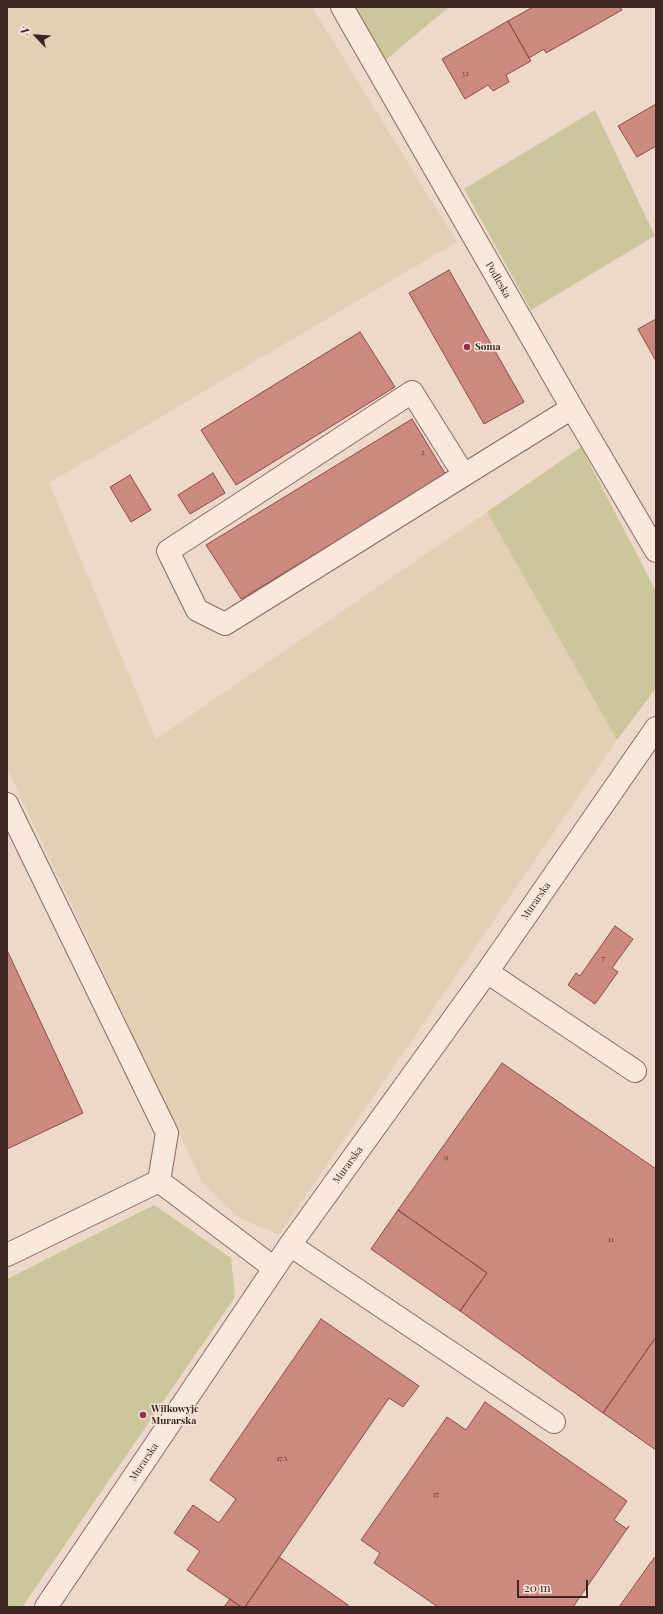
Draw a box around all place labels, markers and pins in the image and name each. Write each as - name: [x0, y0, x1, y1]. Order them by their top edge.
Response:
- place label: Soma: [475, 341, 501, 353]
- marker: Soma: [462, 342, 472, 352]
- place label: Wilkowyje Murarska: [151, 1403, 199, 1426]
- marker: Wilkowyje Murarska: [138, 1410, 148, 1420]

